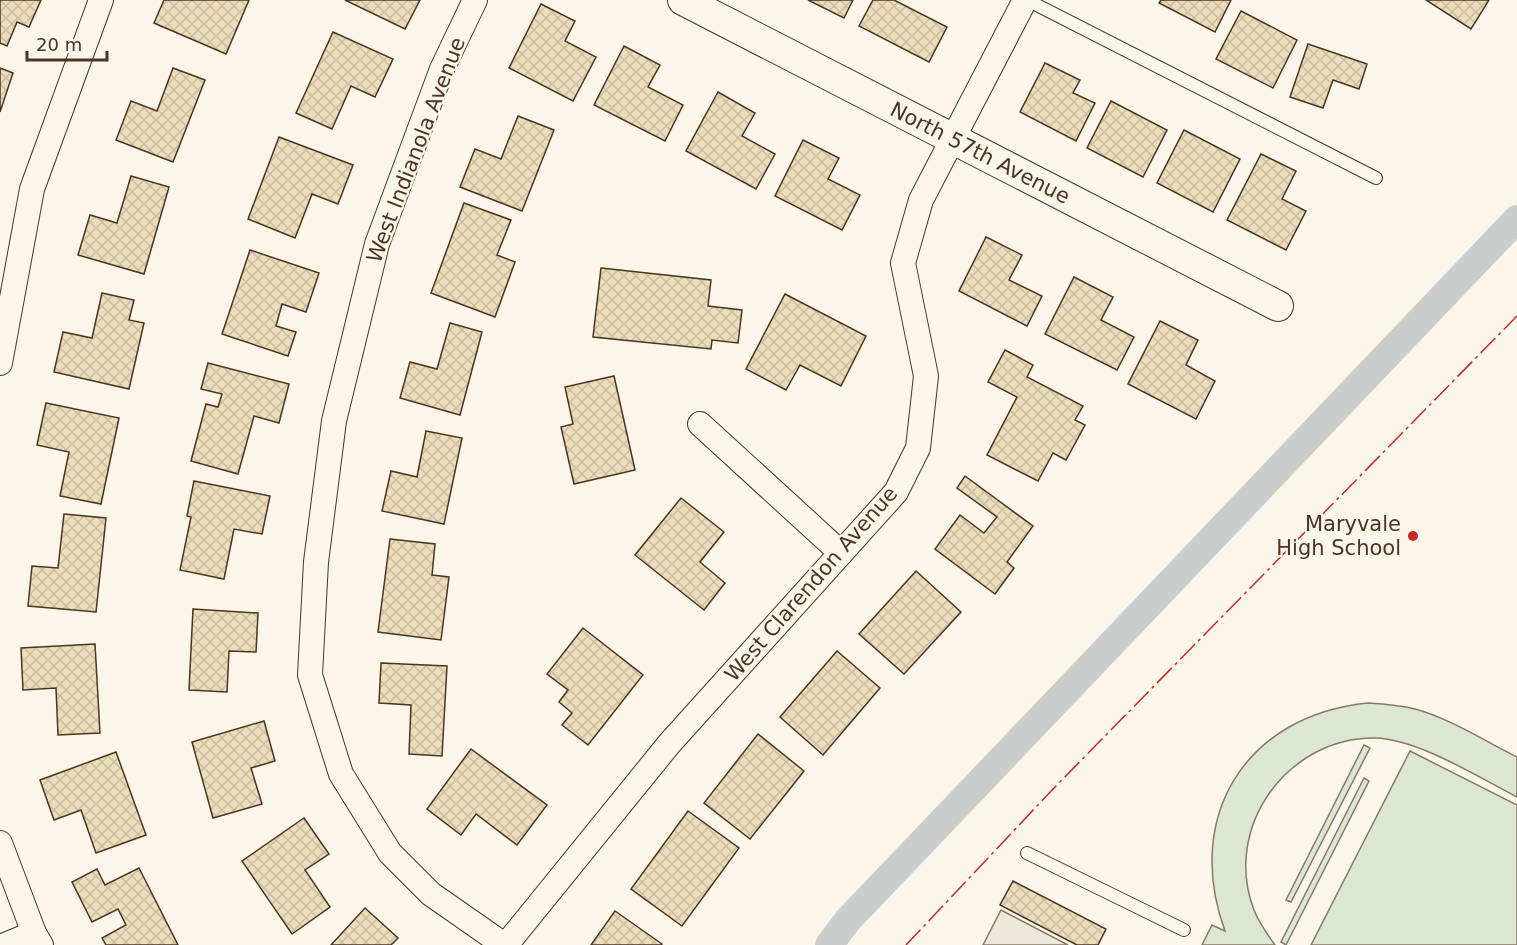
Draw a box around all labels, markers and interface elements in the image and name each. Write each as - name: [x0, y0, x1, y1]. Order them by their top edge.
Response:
- scale bar: [27, 24, 106, 62]
- text: 20 m: [36, 34, 82, 55]
- street label: West Indianola Avenue: [362, 34, 470, 266]
- street label: North 57th Avenue: [886, 97, 1074, 209]
- street label: West Clarendon Avenue: [720, 482, 902, 686]
- place label: Maryvale High School: [1276, 512, 1401, 560]
- marker: Maryvale High School: [1406, 529, 1420, 543]

